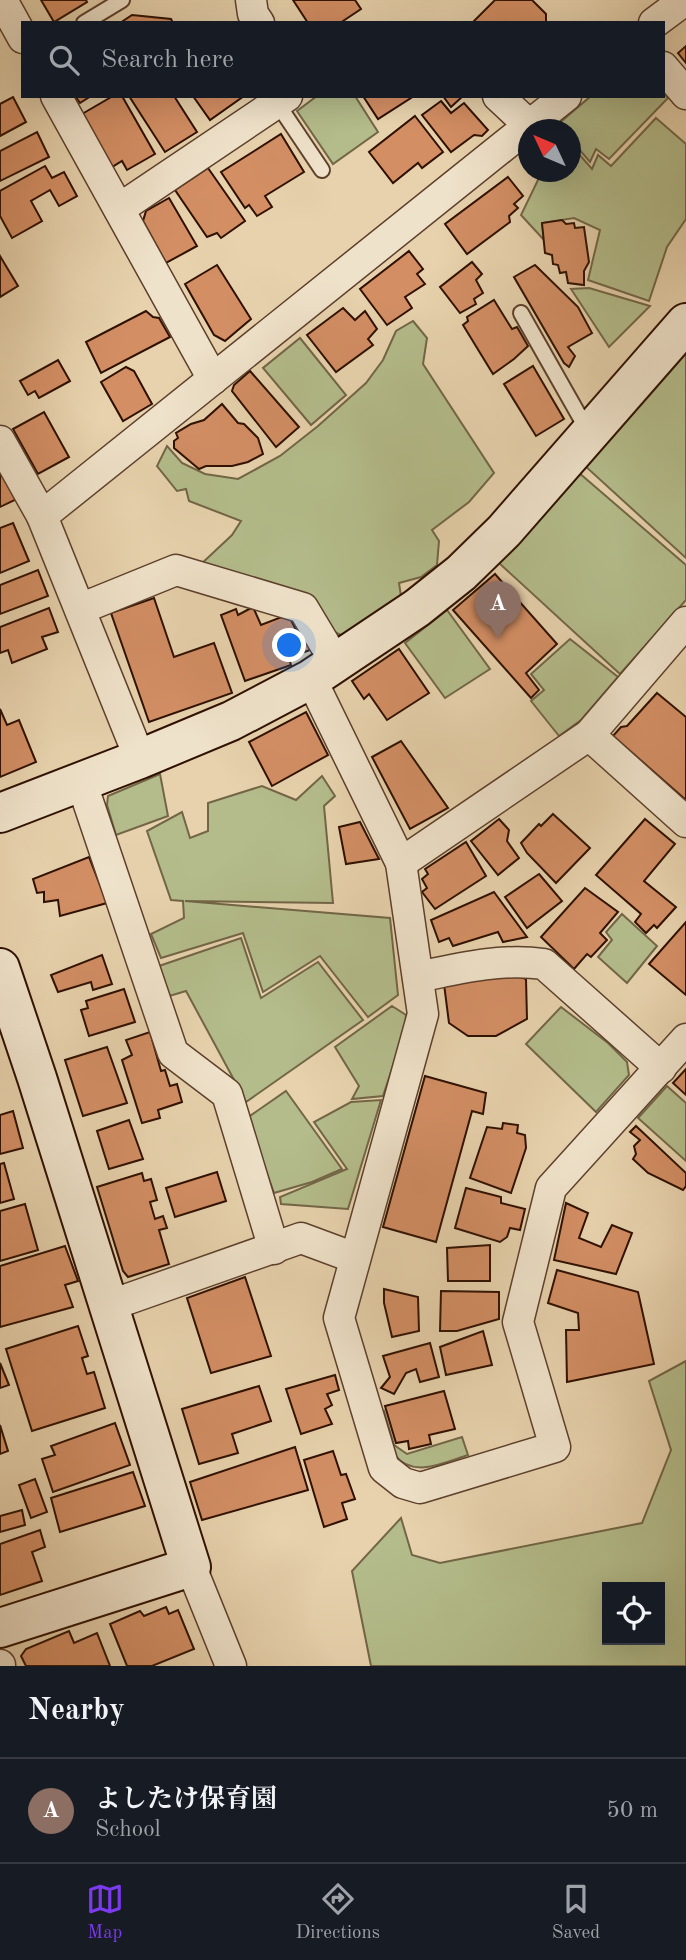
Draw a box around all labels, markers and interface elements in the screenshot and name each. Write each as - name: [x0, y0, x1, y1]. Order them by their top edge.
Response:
- search box: [21, 21, 665, 98]
- icon: search: [45, 41, 83, 79]
- text: Search here: [101, 47, 234, 73]
- north arrow: [518, 119, 581, 182]
- pin: A: [475, 581, 521, 639]
- your location: [272, 628, 306, 662]
- map controls: [602, 1582, 665, 1645]
- button: locate: [602, 1582, 665, 1645]
- text: Nearby: [28, 1696, 125, 1726]
- text: よしたけ保育園: [95, 1787, 277, 1813]
- text: A: [42, 1799, 60, 1822]
- text: 50 m: [607, 1799, 658, 1822]
- text: School: [95, 1818, 161, 1841]
- tab: Map: [86, 1880, 124, 1945]
- tab: Directions: [296, 1880, 380, 1945]
- tab: Saved: [552, 1880, 600, 1945]

